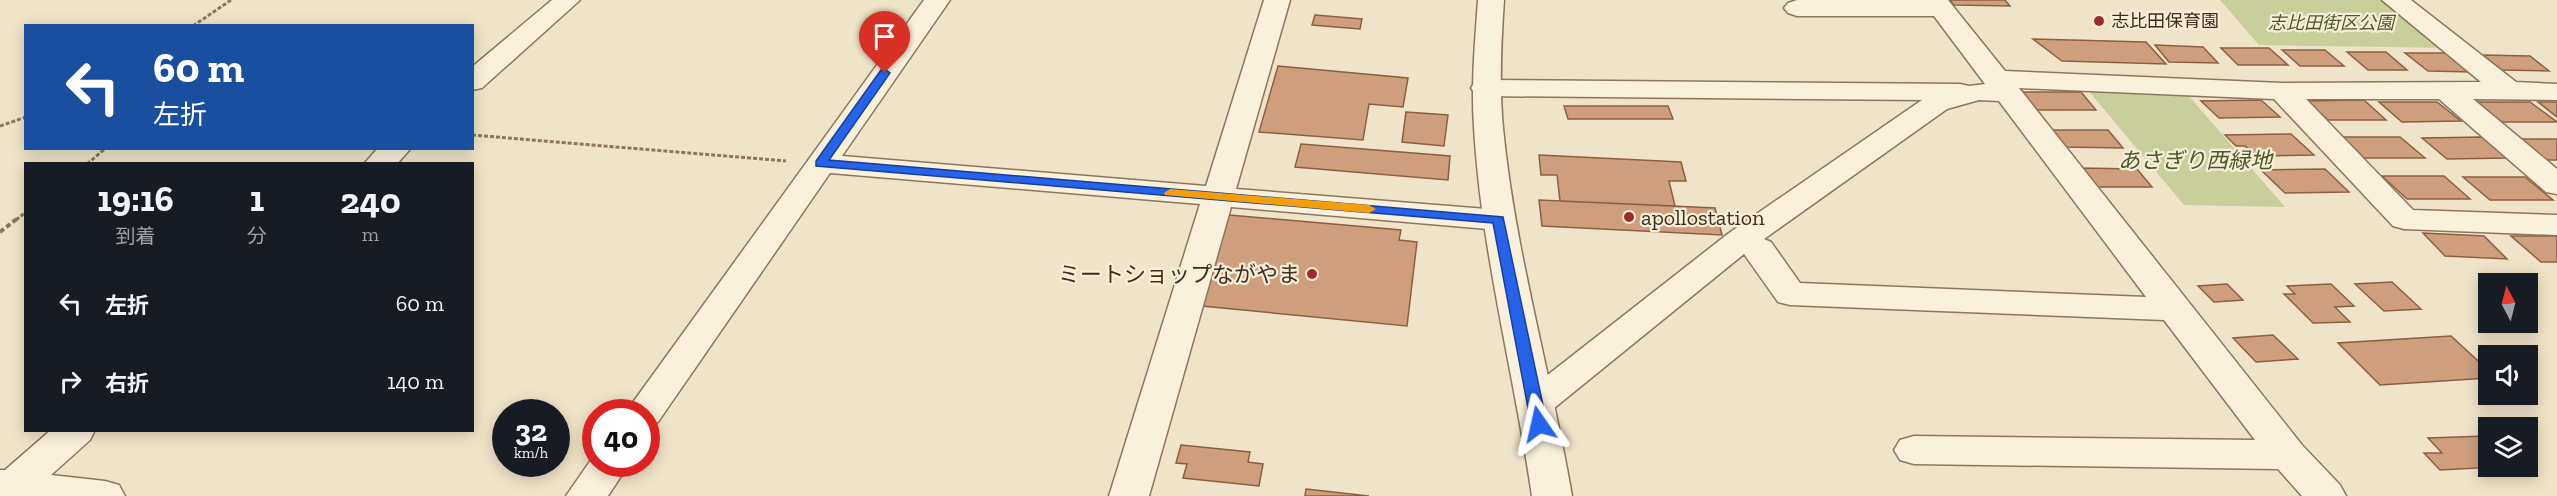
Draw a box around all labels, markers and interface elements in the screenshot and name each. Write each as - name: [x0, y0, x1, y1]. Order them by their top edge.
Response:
- place label: 志比田保育園: [2111, 10, 2219, 32]
- pin: [859, 11, 910, 73]
- park label: 志比田街区公園: [2268, 12, 2397, 34]
- marker: 志比田保育園: [2092, 14, 2106, 28]
- icon: arrive: [868, 20, 901, 53]
- text: 60 m: [153, 42, 244, 93]
- icon: left: [54, 48, 132, 126]
- text: 左折: [153, 99, 207, 131]
- park label: あさぎり西緑地: [2118, 147, 2274, 174]
- text: 19:16: [97, 177, 174, 220]
- text: 1: [250, 177, 264, 220]
- text: 240: [340, 179, 401, 222]
- place label: apollostation: [1641, 204, 1765, 231]
- marker: apollostation: [1622, 210, 1636, 224]
- text: m: [362, 222, 379, 246]
- text: 到着: [115, 224, 155, 248]
- text: 分: [247, 224, 267, 248]
- place label: ミートショップながやま: [1058, 261, 1300, 288]
- marker: ミートショップながやま: [1305, 267, 1319, 281]
- north arrow: [2478, 273, 2538, 333]
- map controls: [2478, 273, 2538, 477]
- icon: left: [54, 287, 87, 320]
- text: 60 m: [396, 290, 444, 317]
- text: 左折: [105, 292, 149, 319]
- button: sound: [2478, 345, 2538, 405]
- icon: right: [54, 365, 87, 398]
- text: 140 m: [387, 368, 444, 395]
- text: 右折: [105, 370, 149, 397]
- position arrow: [1507, 392, 1571, 456]
- speed limit sign: 40: [582, 399, 660, 477]
- text: 32: [515, 413, 547, 449]
- button: layers: [2478, 417, 2538, 477]
- text: km/h: [514, 444, 548, 462]

